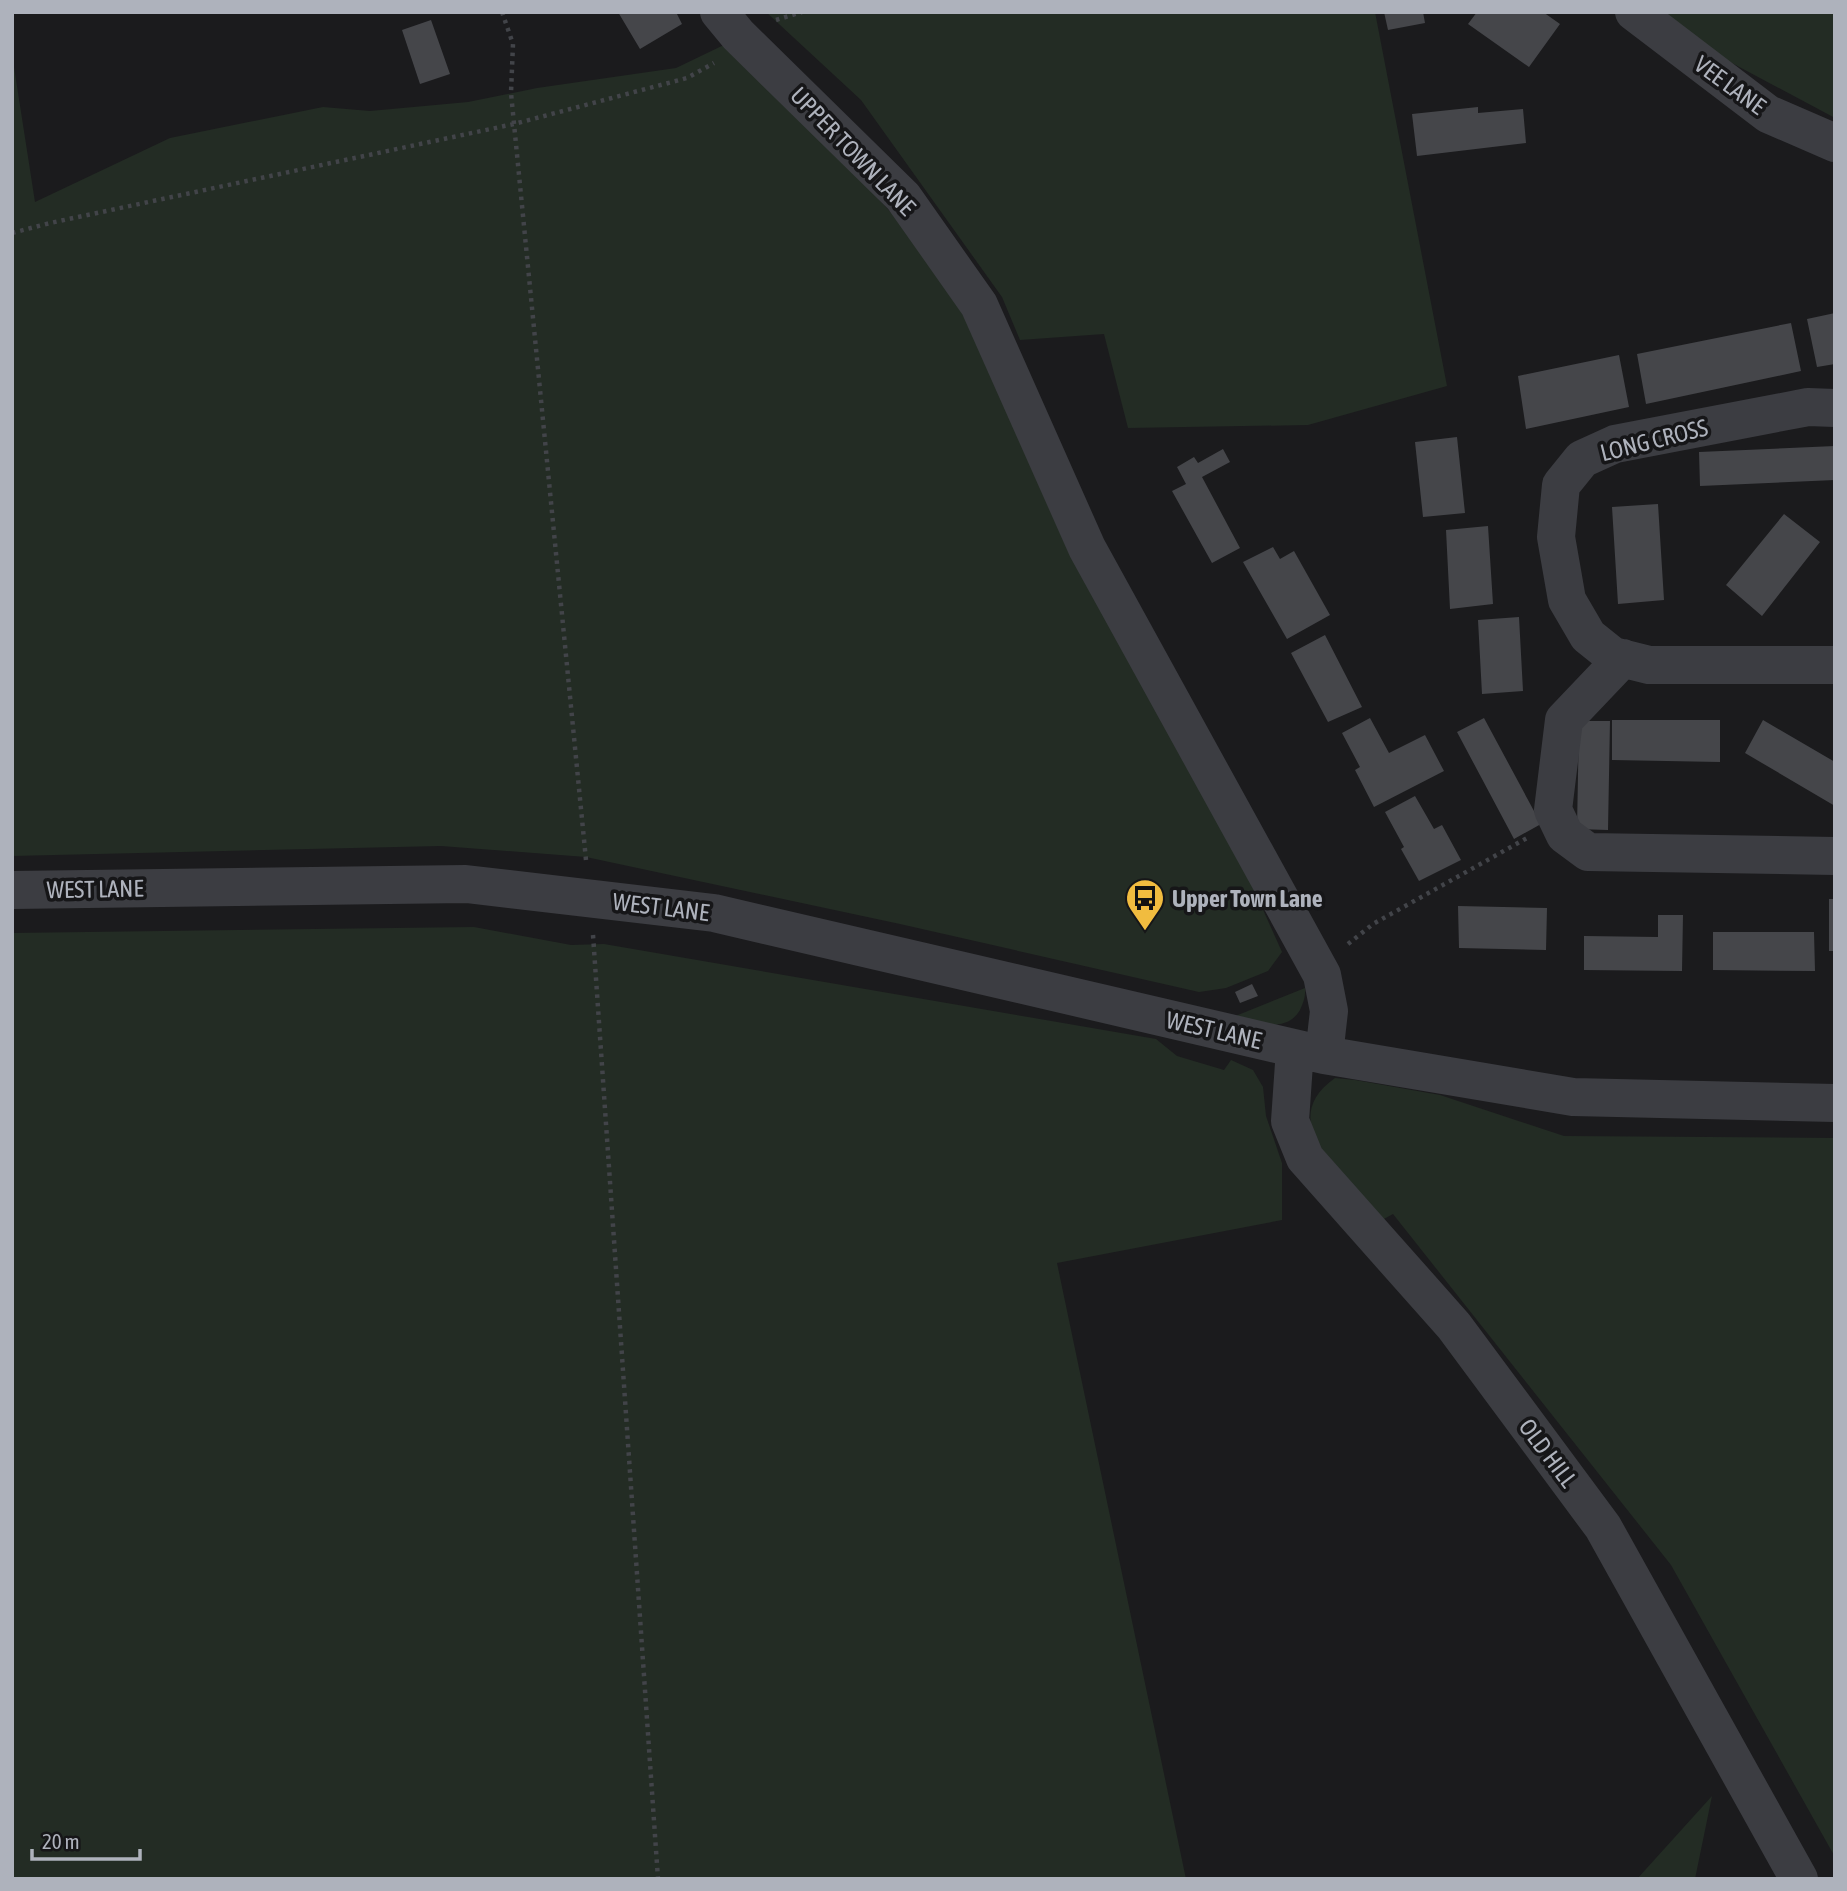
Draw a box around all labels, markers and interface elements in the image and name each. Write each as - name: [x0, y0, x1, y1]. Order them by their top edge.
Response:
- street label: VEE LANE: [1689, 50, 1771, 120]
- street label: UPPER TOWN LANE: [785, 81, 921, 221]
- street label: LONG CROSS: [1597, 414, 1711, 466]
- street label: WEST LANE: [46, 875, 144, 903]
- bus stop icon: Upper Town Lane: [1124, 877, 1166, 932]
- place label: Upper Town Lane: [1172, 885, 1323, 912]
- street label: WEST LANE: [611, 888, 711, 926]
- street label: WEST LANE: [1164, 1006, 1264, 1054]
- street label: OLD HILL: [1514, 1413, 1583, 1493]
- scale bar: [32, 1818, 140, 1862]
- text: 20 m: [42, 1829, 80, 1853]

